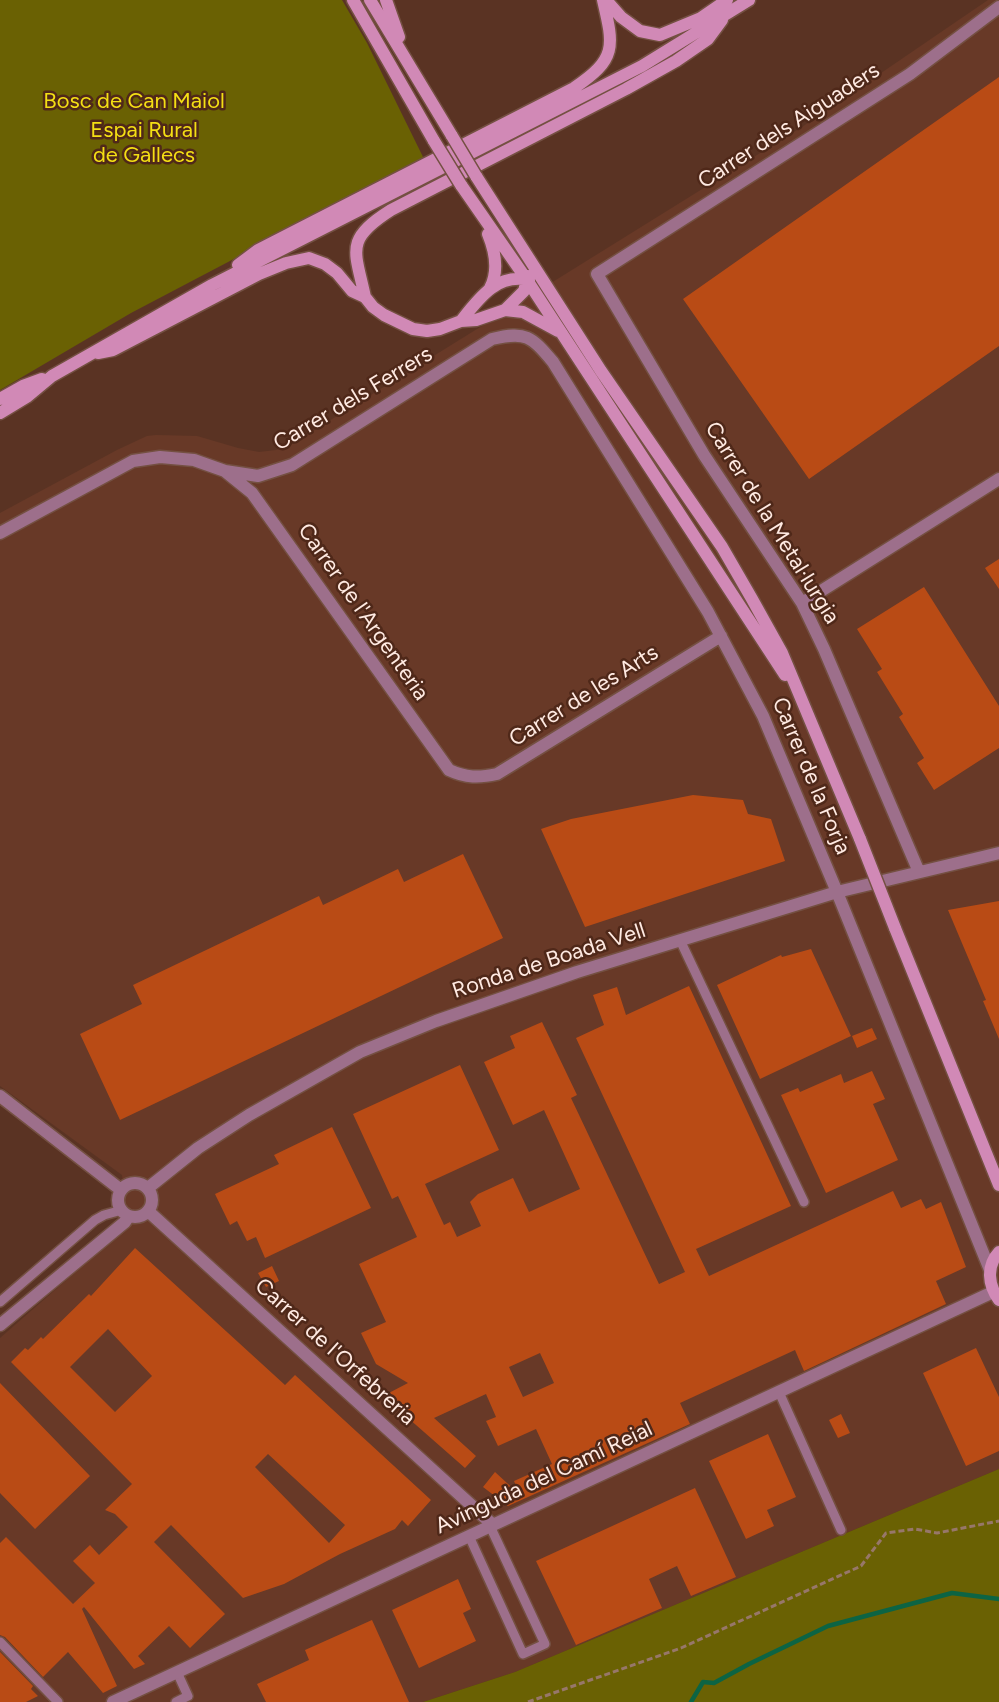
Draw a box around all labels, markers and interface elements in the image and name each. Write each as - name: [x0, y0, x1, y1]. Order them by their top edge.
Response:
- street label: Carrer dels Aiguaders: [693, 57, 885, 195]
- park label: Bosc de Can Maiol: [43, 89, 225, 115]
- park label: Espai Rural de Gallecs: [90, 118, 198, 170]
- street label: Carrer dels Ferrers: [269, 341, 437, 457]
- street label: Carrer de la Metal·lurgia: [699, 417, 845, 629]
- street label: Carrer de l'Argenteria: [292, 518, 434, 706]
- street label: Carrer de les Arts: [505, 640, 663, 752]
- street label: Carrer de la Forja: [766, 694, 856, 858]
- street label: Ronda de Boada Vell: [449, 917, 649, 1005]
- street label: Carrer de l'Orfebreria: [249, 1273, 421, 1431]
- street label: Avinguda del Camí Reial: [431, 1416, 657, 1540]

